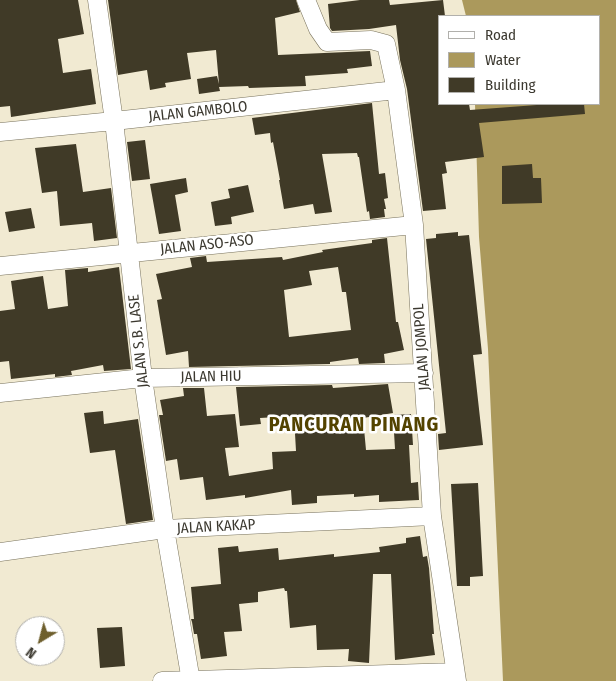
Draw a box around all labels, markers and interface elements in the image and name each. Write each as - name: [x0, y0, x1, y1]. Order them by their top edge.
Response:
- legend: [438, 15, 601, 105]
- text: Road: [485, 26, 516, 44]
- text: Water: [485, 51, 520, 69]
- text: Building: [485, 76, 536, 94]
- street label: JALAN GAMBOLO: [148, 98, 248, 126]
- street label: JALAN ASO-ASO: [159, 231, 255, 259]
- street label: JALAN S.B. LASE: [125, 293, 153, 389]
- street label: JALAN JOMPOL: [410, 303, 434, 391]
- street label: JALAN HIU: [180, 367, 242, 387]
- district label: PANCURAN PINANG: [267, 413, 441, 437]
- street label: JALAN KAKAP: [176, 516, 256, 538]
- north arrow: [15, 616, 65, 666]
- text: N: [23, 643, 40, 662]

